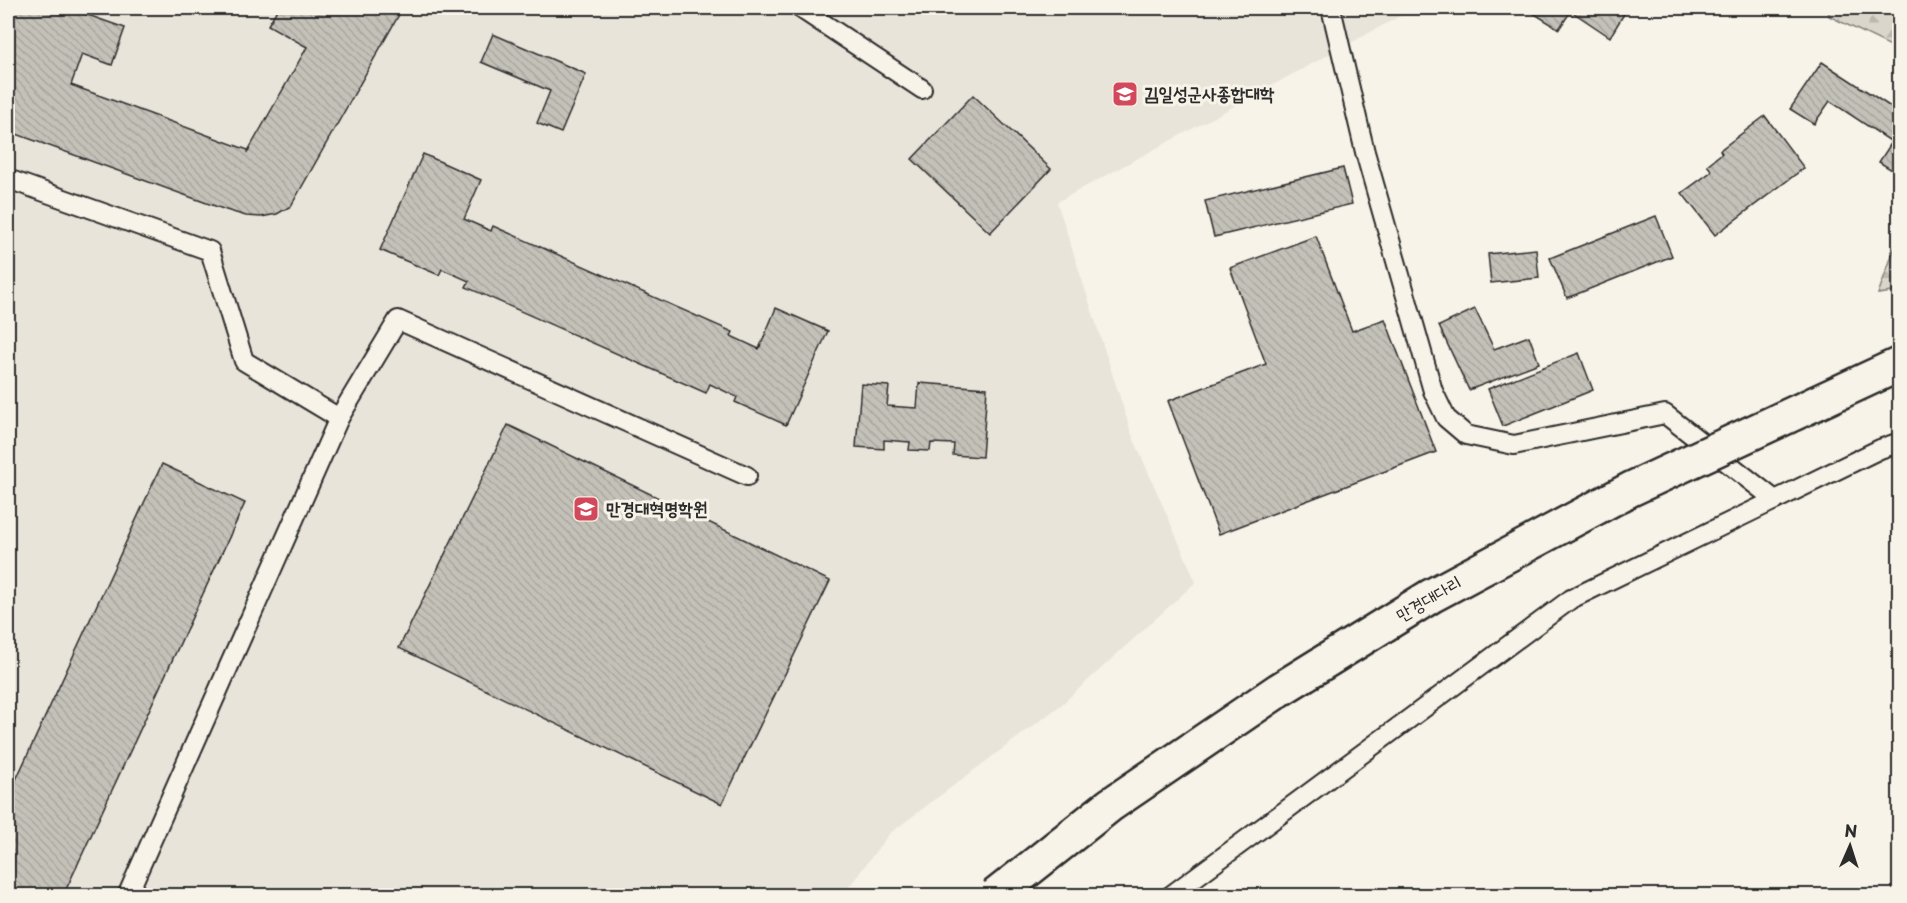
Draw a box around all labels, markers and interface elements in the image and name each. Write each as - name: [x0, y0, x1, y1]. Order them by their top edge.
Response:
- school or university icon: 김일성군사종합대학: [1110, 79, 1140, 109]
- place label: 김일성군사종합대학: [1144, 79, 1275, 106]
- school or university icon: 만경대혁명학원: [571, 494, 601, 524]
- place label: 만경대혁명학원: [606, 494, 707, 521]
- street label: 만경대다리: [1390, 568, 1466, 627]
- north arrow: [1820, 816, 1880, 876]
- text: N: [1844, 818, 1858, 842]

